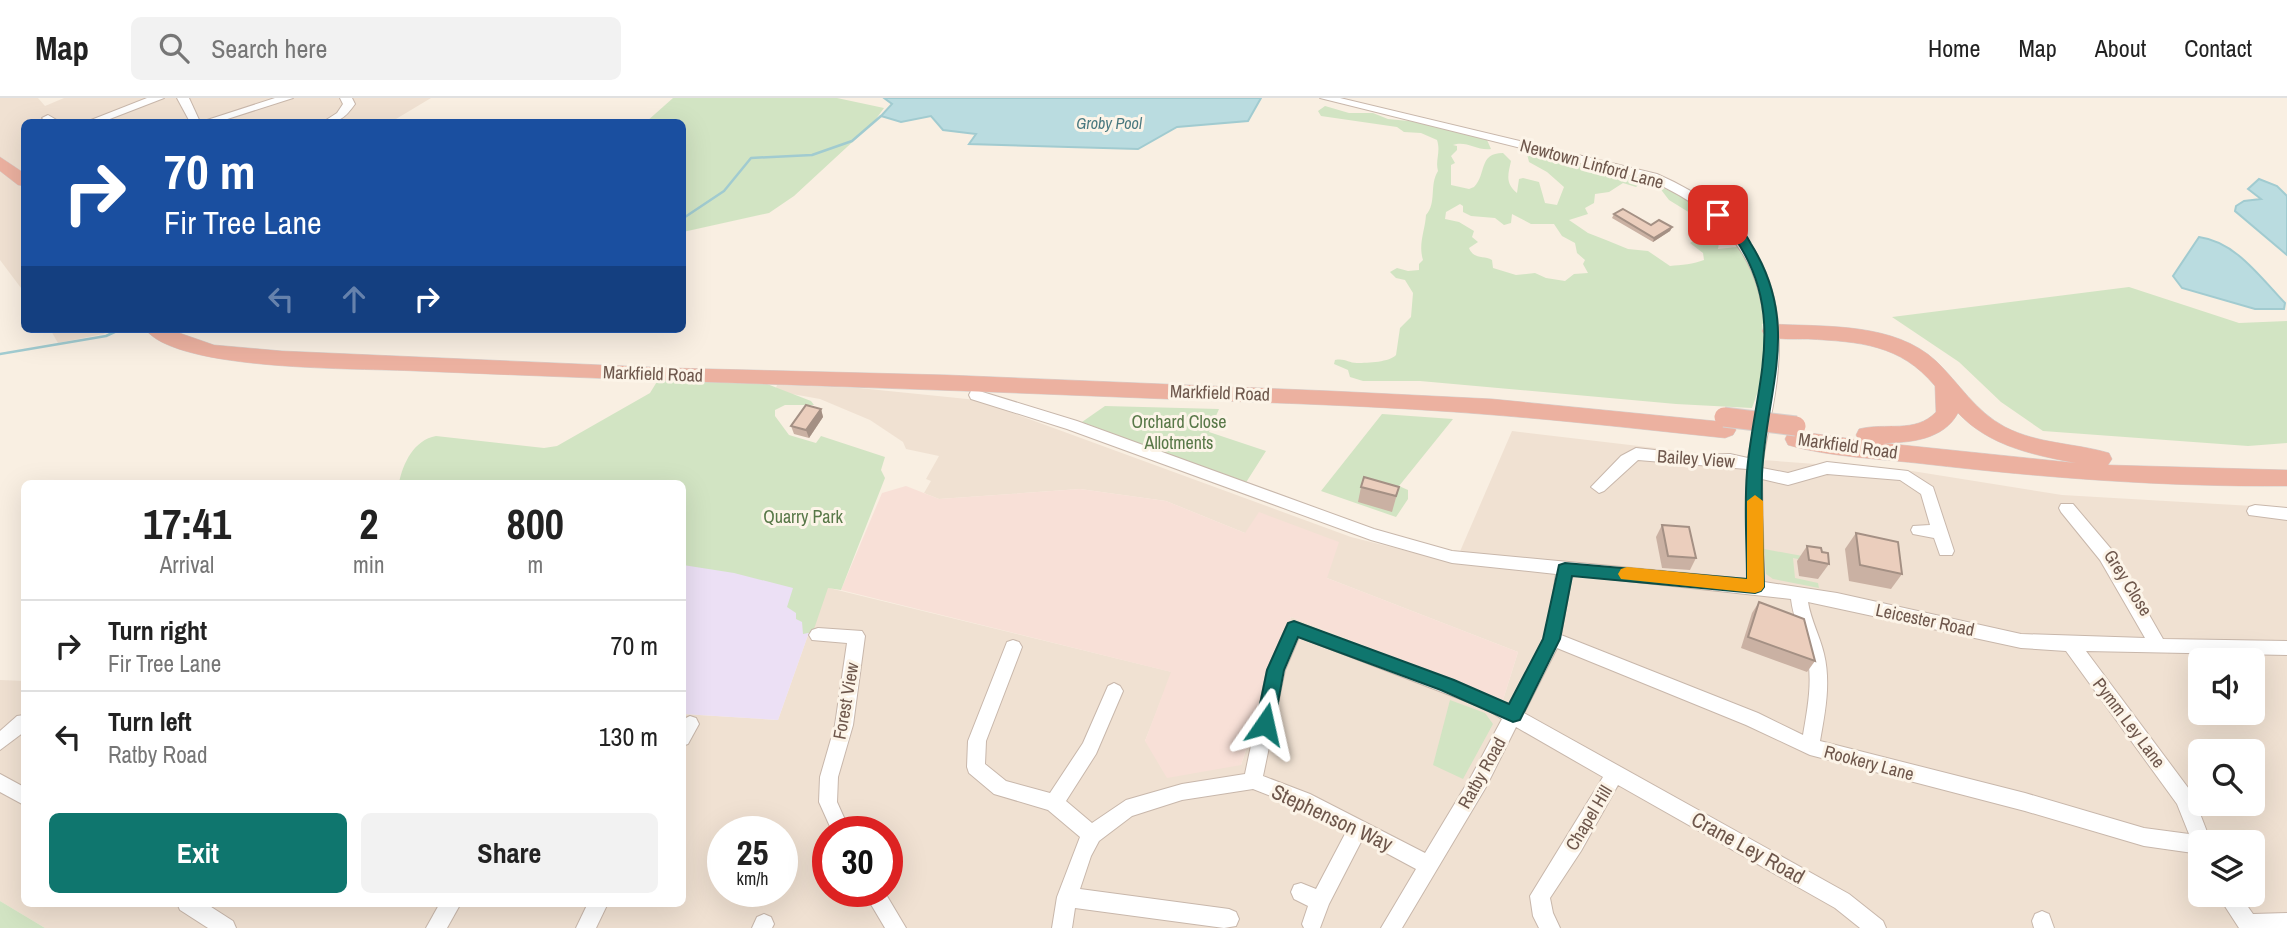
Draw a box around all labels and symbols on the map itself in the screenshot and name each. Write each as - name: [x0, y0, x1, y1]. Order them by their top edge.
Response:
- water label: Groby Pool: [1076, 112, 1143, 134]
- street label: Newtown Linford Lane: [1518, 132, 1667, 195]
- pin: [1688, 185, 1748, 245]
- street label: Markfield Road: [603, 359, 703, 388]
- street label: Markfield Road: [1170, 378, 1270, 407]
- park label: Orchard Close Allotments: [1131, 409, 1227, 455]
- street label: Markfield Road: [1797, 426, 1899, 465]
- street label: Bailey View: [1656, 443, 1736, 474]
- park label: Quarry Park: [763, 504, 843, 529]
- street label: Grey Close: [2098, 545, 2159, 621]
- street label: Leicester Road: [1874, 597, 1977, 642]
- street label: Forest View: [826, 660, 865, 741]
- street label: Pymm Ley Lane: [2087, 673, 2171, 773]
- position arrow: [1228, 687, 1302, 761]
- street label: Ratby Road: [1452, 733, 1511, 813]
- street label: Rookery Lane: [1822, 739, 1917, 786]
- street label: Stephenson Way: [1267, 777, 1398, 858]
- street label: Chapel Hill: [1559, 780, 1618, 855]
- street label: Crane Ley Road: [1686, 804, 1810, 891]
- speed limit sign: 30: [812, 816, 903, 907]

